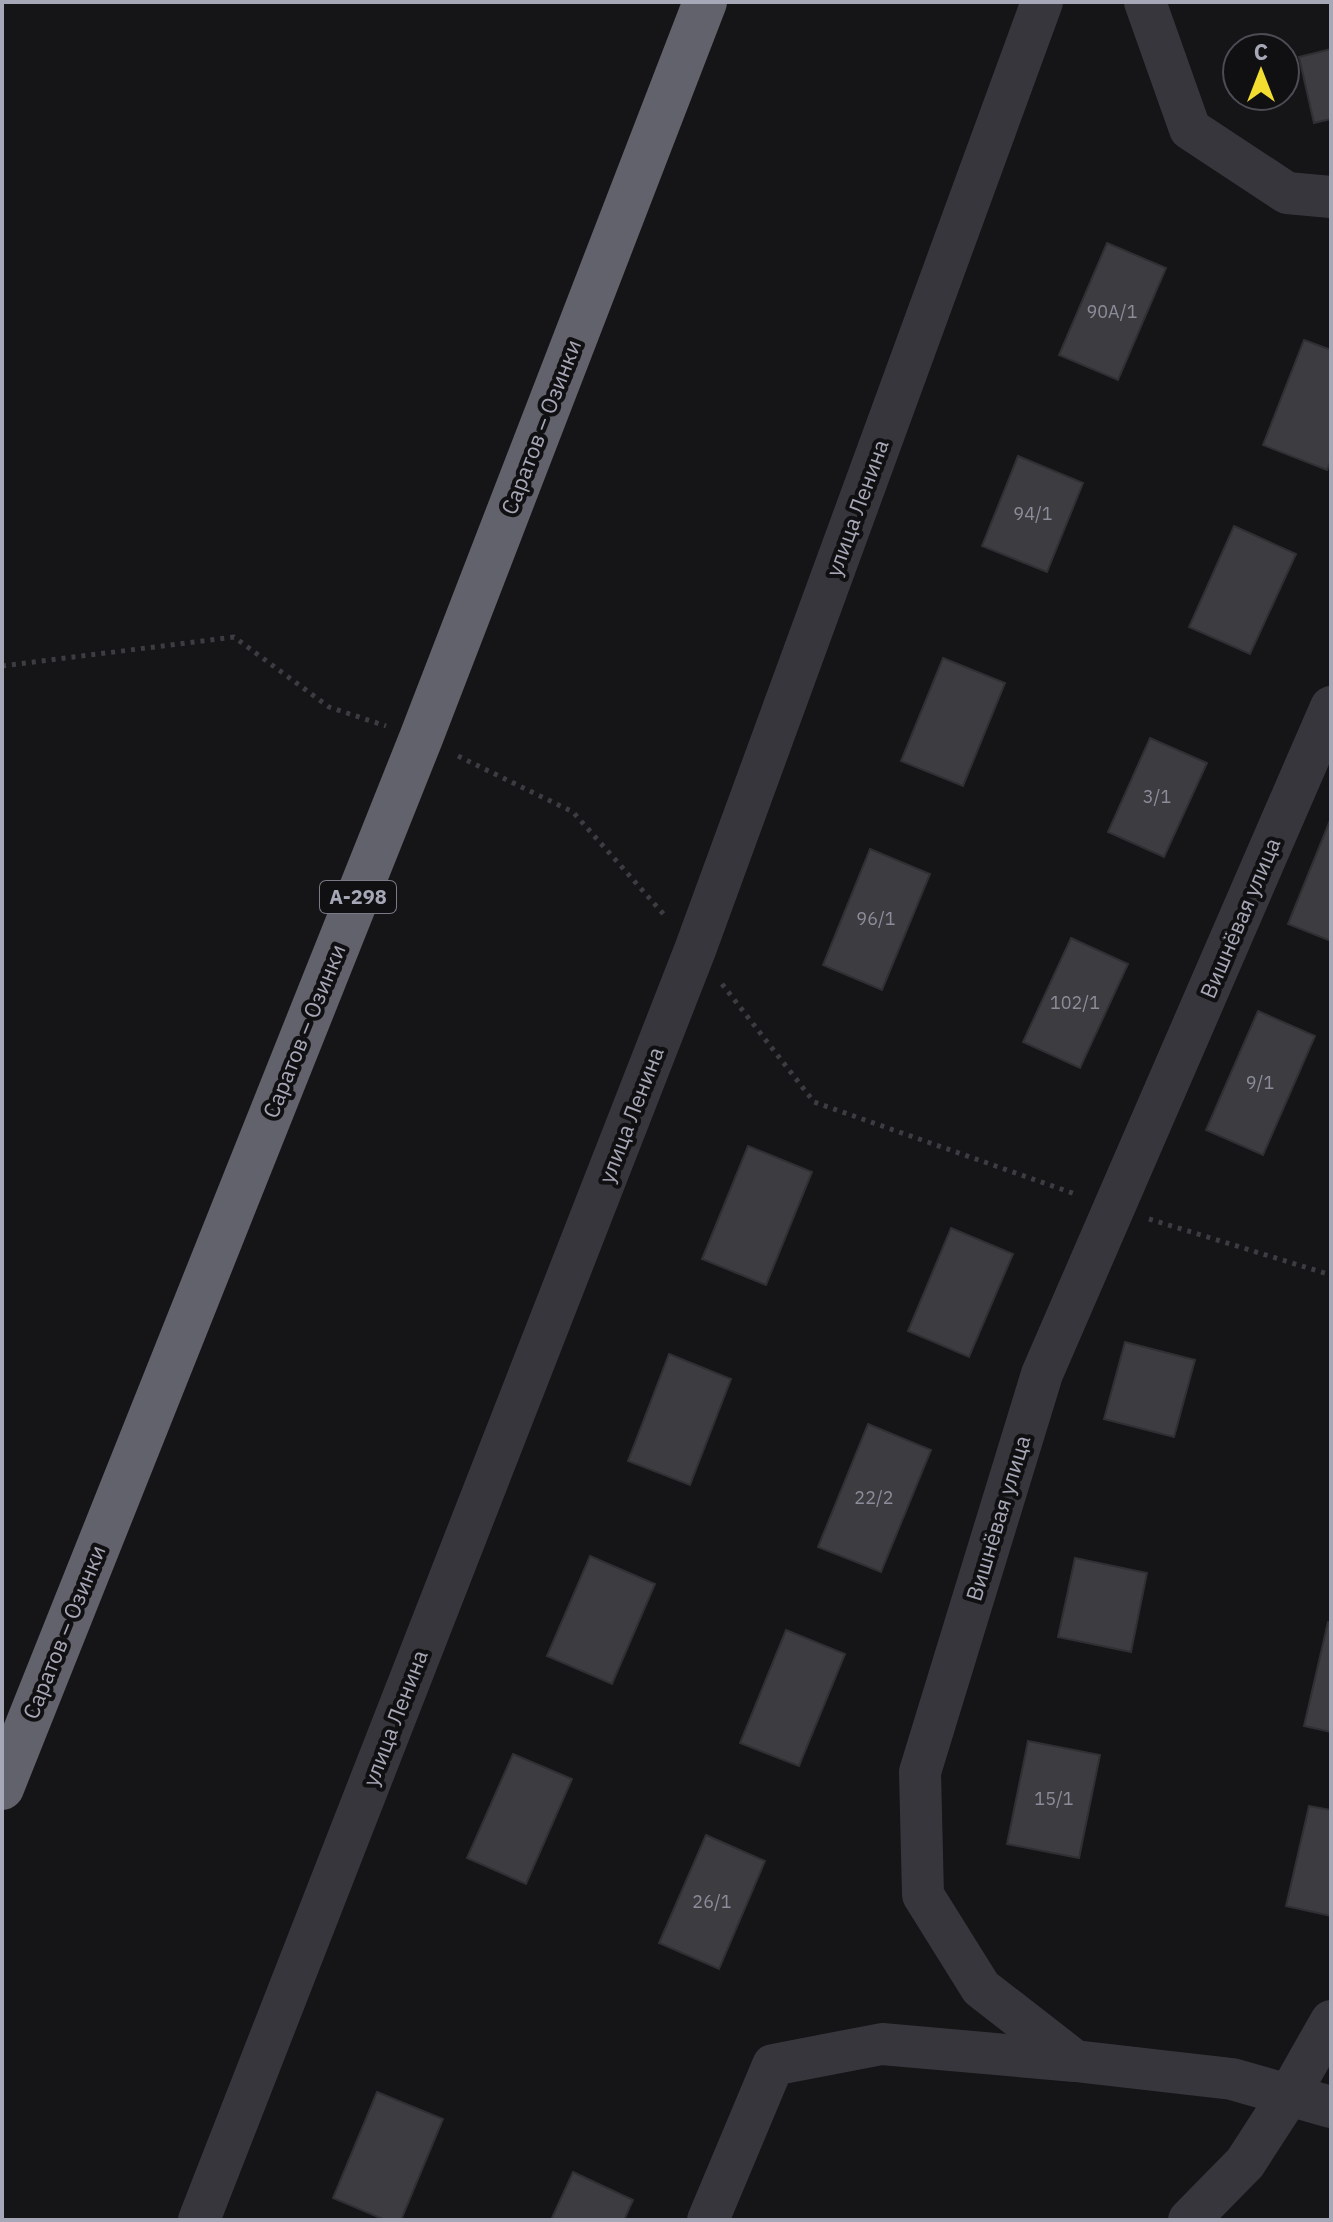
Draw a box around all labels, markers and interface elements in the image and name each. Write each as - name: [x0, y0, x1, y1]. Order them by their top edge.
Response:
- north arrow: [1221, 32, 1301, 112]
- text: С: [1254, 37, 1268, 66]
- house number: 90А/1: [1086, 300, 1138, 323]
- street label: Саратов – Озинки: [494, 335, 587, 518]
- street label: улица Ленина: [818, 435, 895, 580]
- house number: 94/1: [1013, 502, 1053, 525]
- house number: 3/1: [1143, 785, 1171, 808]
- street label: Вишнёвая улица: [1193, 833, 1287, 1002]
- road number: А-298: [320, 881, 396, 913]
- house number: 96/1: [856, 907, 896, 930]
- street label: Саратов – Озинки: [255, 940, 352, 1122]
- house number: 102/1: [1050, 991, 1100, 1014]
- street label: улица Ленина: [591, 1042, 670, 1187]
- house number: 9/1: [1246, 1071, 1274, 1094]
- street label: Вишнёвая улица: [959, 1431, 1037, 1604]
- house number: 22/2: [854, 1486, 894, 1509]
- street label: Саратов – Озинки: [15, 1541, 112, 1723]
- street label: улица Ленина: [355, 1645, 434, 1790]
- house number: 15/1: [1034, 1787, 1074, 1810]
- house number: 26/1: [692, 1890, 732, 1913]

